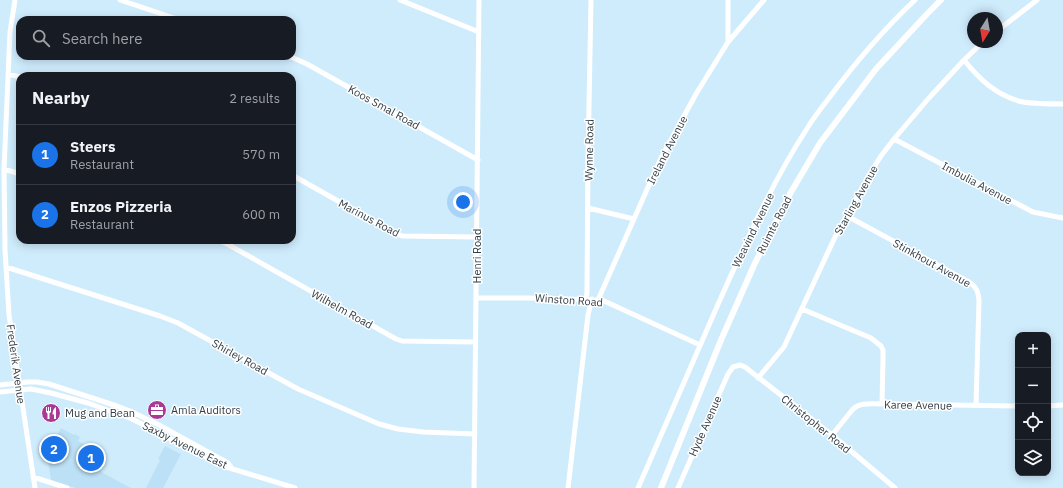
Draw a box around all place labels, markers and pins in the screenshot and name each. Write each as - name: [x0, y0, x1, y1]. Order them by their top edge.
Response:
- office icon: Amla Auditors: [146, 399, 168, 421]
- restaurant icon: Mug and Bean: [40, 402, 62, 424]
- place label: Amla Auditors: [171, 403, 241, 417]
- place label: Mug and Bean: [65, 406, 135, 420]
- pin: 2: [41, 434, 67, 464]
- pin: 1: [78, 443, 104, 473]

